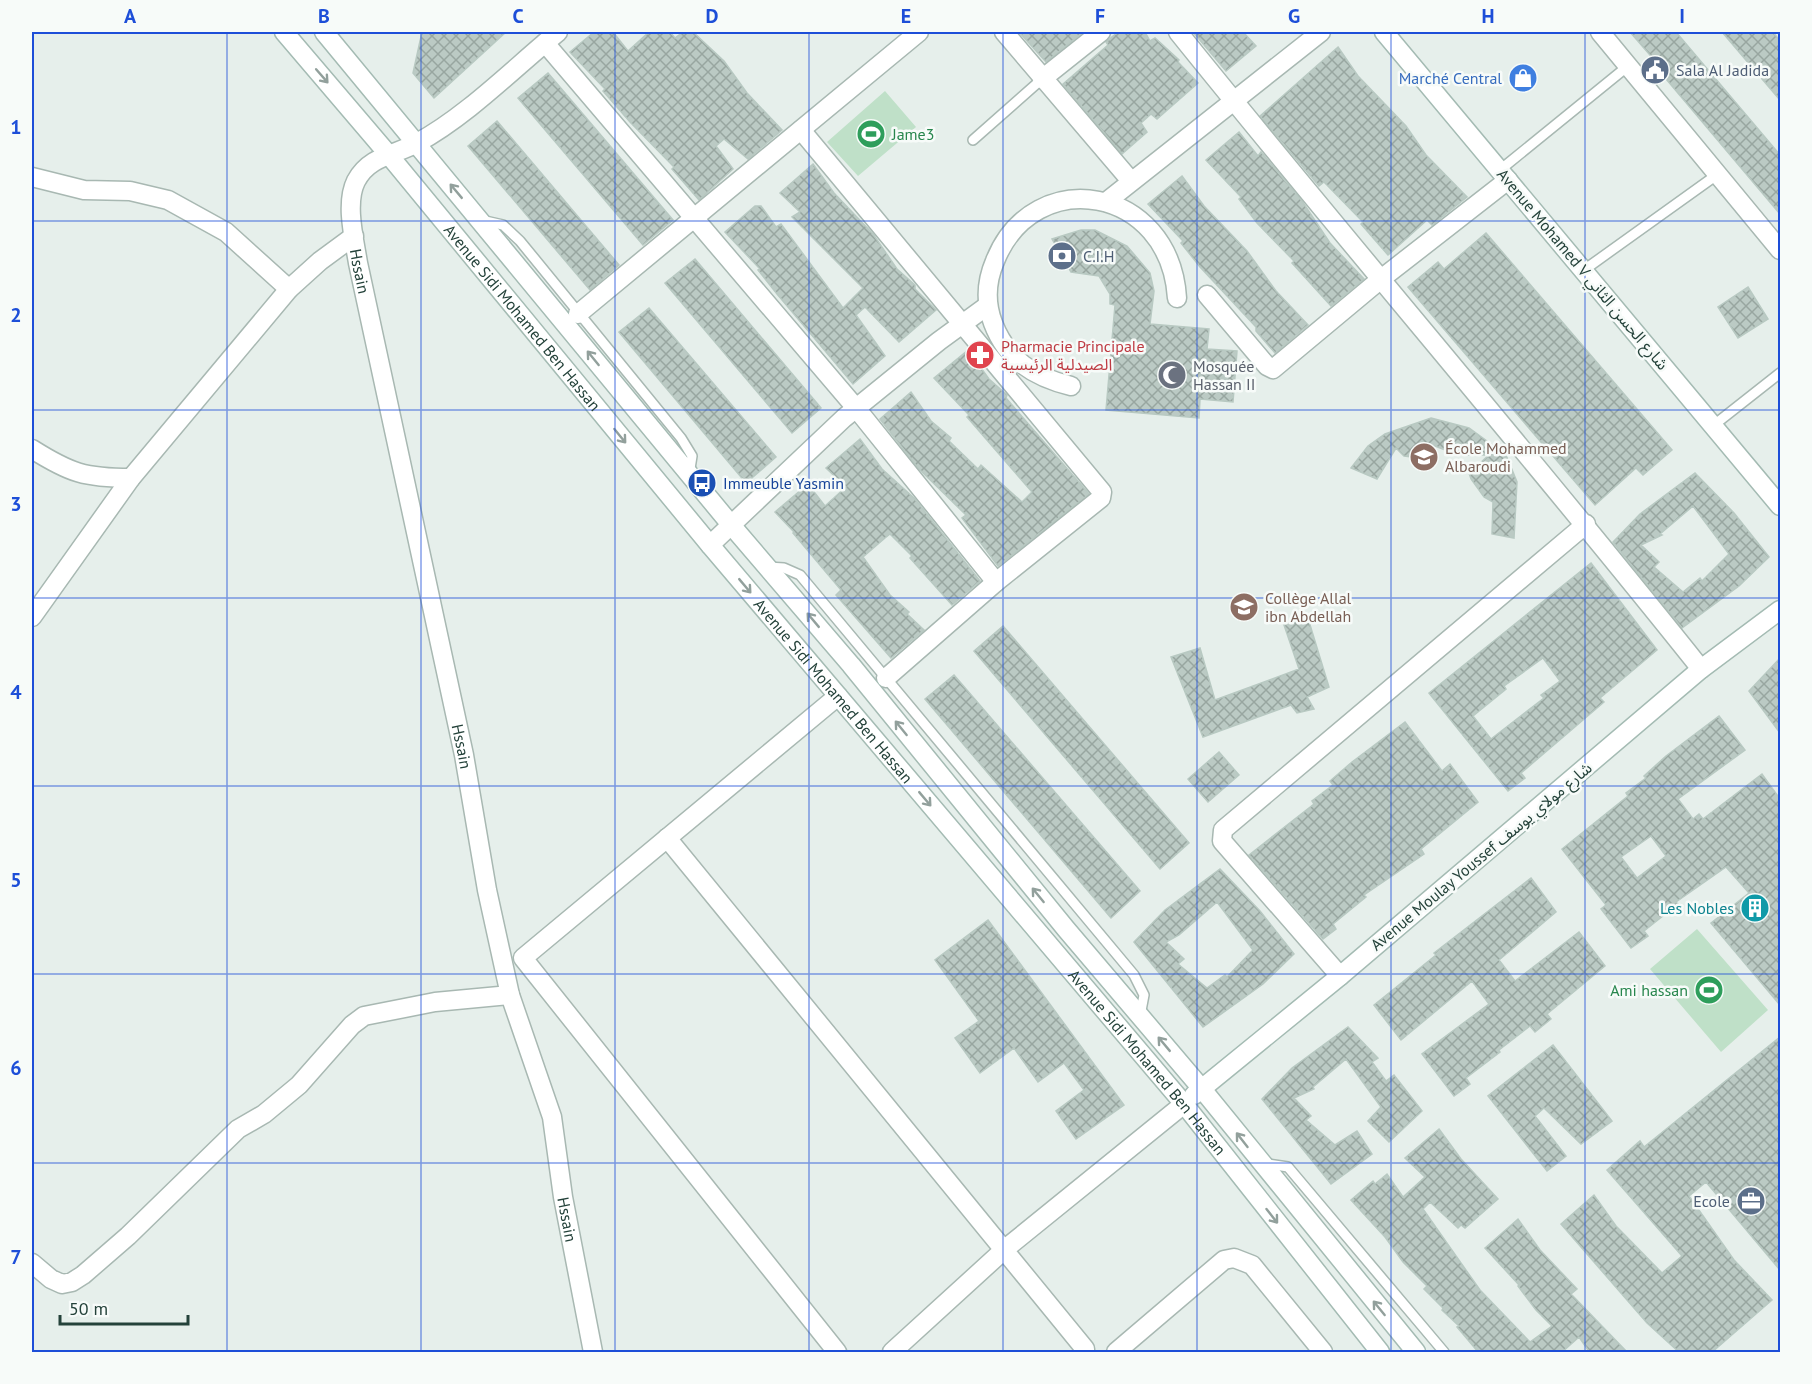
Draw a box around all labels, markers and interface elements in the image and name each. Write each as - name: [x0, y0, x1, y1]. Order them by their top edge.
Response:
- text: A: [124, 3, 137, 29]
- text: B: [318, 3, 330, 29]
- text: C: [512, 3, 524, 29]
- text: D: [706, 3, 719, 29]
- text: E: [901, 3, 911, 29]
- text: F: [1095, 3, 1105, 29]
- text: G: [1288, 3, 1300, 29]
- text: H: [1481, 3, 1495, 29]
- text: I: [1679, 3, 1685, 29]
- public building icon: Sala Al Jadida: [1639, 54, 1671, 86]
- place label: Sala Al Jadida: [1676, 60, 1769, 80]
- shop icon: Marché Central: [1507, 62, 1539, 94]
- one-way arrow: [315, 68, 328, 84]
- place label: Marché Central: [1399, 68, 1502, 88]
- text: 1: [10, 114, 22, 140]
- sports icon: Jame3: [855, 118, 887, 150]
- place label: Jame3: [891, 124, 934, 144]
- street label: Avenue Mohamed V شارع الحسن الثاني: [1491, 164, 1673, 376]
- one-way arrow: [449, 183, 462, 199]
- street label: Avenue Sidi Mohamed Ben Hassan: [440, 220, 605, 415]
- bank icon: C.I.H: [1046, 240, 1078, 272]
- place label: C.I.H: [1083, 246, 1114, 266]
- street label: Hssain: [346, 247, 374, 295]
- text: 2: [10, 302, 22, 328]
- place label: Pharmacie Principale الصيدلية الرئيسية: [1001, 336, 1145, 374]
- pharmacy icon: Pharmacie Principale الصيدلية الرئيسية: [964, 339, 996, 371]
- one-way arrow: [586, 351, 600, 366]
- place label: Mosquée Hassan II: [1193, 356, 1255, 394]
- mosque icon: Mosquée Hassan II: [1156, 359, 1188, 391]
- one-way arrow: [614, 428, 627, 444]
- place label: École Mohammed Albaroudi: [1445, 438, 1567, 476]
- school or university icon: École Mohammed Albaroudi: [1408, 441, 1440, 473]
- bus stop icon: Immeuble Yasmin: [686, 467, 718, 499]
- place label: Immeuble Yasmin: [723, 473, 844, 493]
- text: 3: [10, 491, 22, 517]
- one-way arrow: [738, 578, 752, 593]
- place label: Collège Allal ibn Abdellah: [1265, 588, 1352, 626]
- school or university icon: Collège Allal ibn Abdellah: [1228, 591, 1260, 623]
- street label: Avenue Sidi Mohamed Ben Hassan: [750, 594, 917, 787]
- one-way arrow: [806, 613, 820, 628]
- text: 4: [10, 679, 22, 705]
- one-way arrow: [895, 720, 908, 736]
- street label: Hssain: [448, 722, 476, 770]
- street label: Avenue Moulay Youssef شارع مولاي يوسف: [1366, 757, 1598, 957]
- one-way arrow: [919, 791, 932, 807]
- text: 5: [10, 867, 22, 893]
- one-way arrow: [1031, 887, 1044, 903]
- building icon: Les Nobles: [1739, 892, 1771, 924]
- place label: Les Nobles: [1660, 898, 1734, 918]
- street label: Avenue Sidi Mohamed Ben Hassan: [1064, 965, 1230, 1159]
- sports icon: Ami hassan: [1693, 974, 1725, 1006]
- place label: Ami hassan: [1610, 980, 1688, 1000]
- one-way arrow: [1157, 1036, 1170, 1052]
- text: 6: [10, 1055, 22, 1081]
- one-way arrow: [1235, 1133, 1248, 1149]
- office icon: Ecole: [1735, 1185, 1767, 1217]
- place label: Ecole: [1693, 1191, 1730, 1211]
- street label: Hssain: [553, 1195, 581, 1244]
- one-way arrow: [1266, 1207, 1279, 1223]
- text: 7: [10, 1244, 22, 1270]
- scale bar: [60, 1288, 188, 1326]
- text: 50 m: [69, 1297, 108, 1320]
- one-way arrow: [1372, 1300, 1385, 1316]

